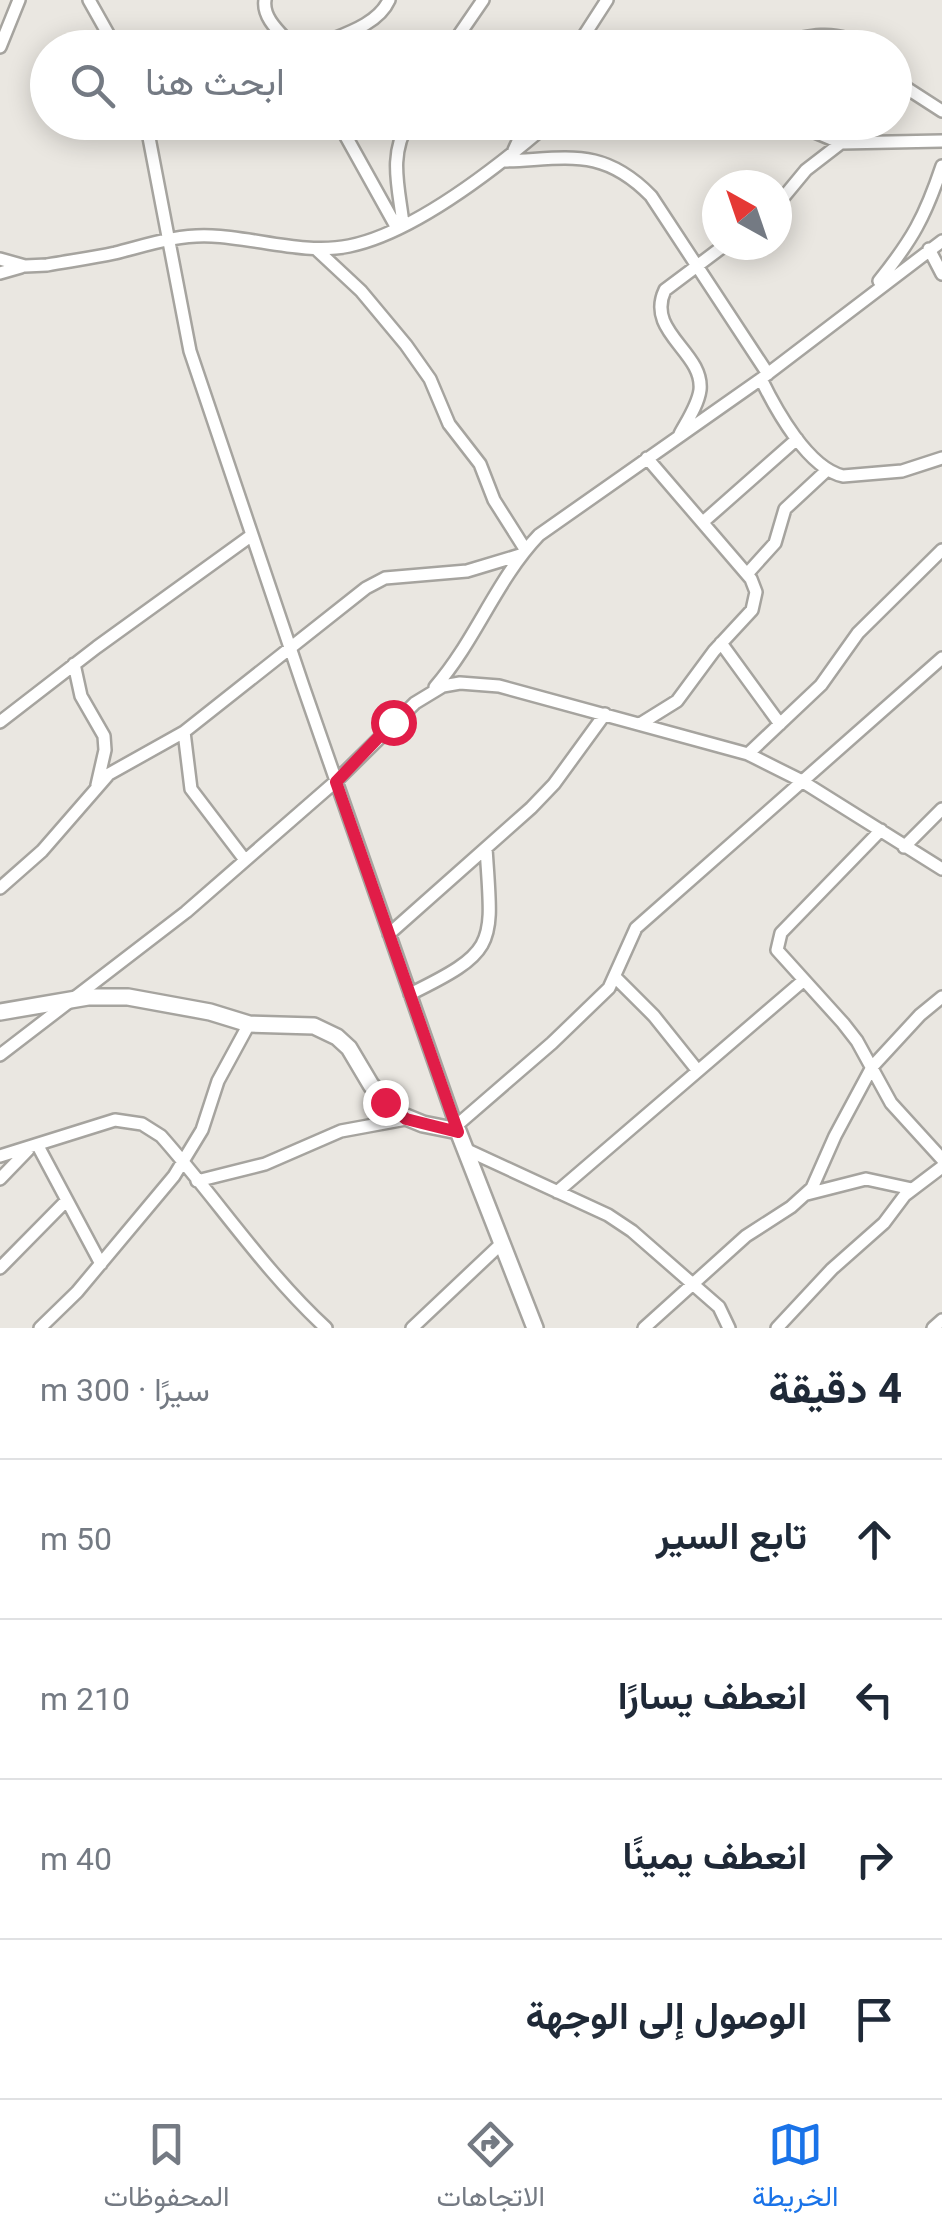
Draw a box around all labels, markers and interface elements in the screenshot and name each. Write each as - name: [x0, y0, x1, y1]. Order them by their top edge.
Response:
- search box: [30, 30, 912, 140]
- icon: search: [65, 58, 120, 113]
- text: ابحث هنا: [145, 60, 285, 104]
- north arrow: [702, 170, 792, 260]
- route start: [371, 700, 417, 746]
- route end: [363, 1080, 409, 1126]
- text: 4 دقيقة: [768, 1364, 902, 1413]
- text: سيرًا · 300 m: [40, 1371, 210, 1409]
- icon: ahead: [847, 1512, 902, 1567]
- text: تابع السير: [656, 1514, 807, 1558]
- text: 50 m: [40, 1520, 112, 1558]
- icon: left: [847, 1672, 902, 1727]
- text: انعطف يسارًا: [618, 1674, 807, 1718]
- text: 210 m: [40, 1680, 130, 1718]
- icon: right: [847, 1832, 902, 1887]
- text: انعطف يمينًا: [622, 1834, 807, 1878]
- text: 40 m: [40, 1840, 112, 1878]
- icon: arrive: [847, 1992, 902, 2047]
- text: الوصول إلى الوجهة: [525, 1994, 807, 2038]
- tab: المحفوظات: [103, 2117, 230, 2221]
- tab: الاتجاهات: [436, 2117, 545, 2221]
- tab: الخريطة: [752, 2117, 839, 2221]

